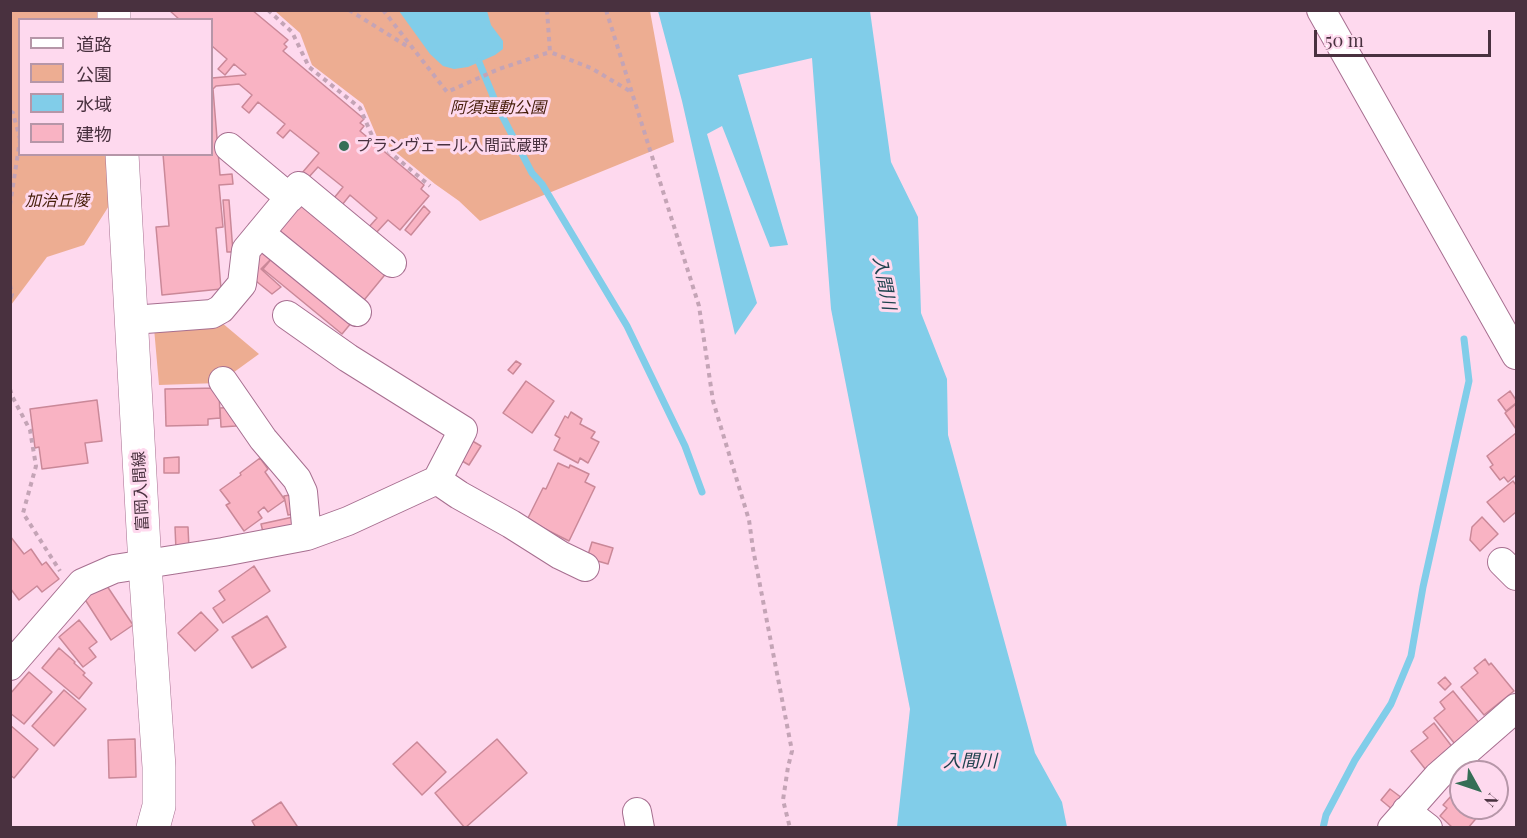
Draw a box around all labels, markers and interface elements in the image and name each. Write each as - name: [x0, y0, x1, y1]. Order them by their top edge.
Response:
- legend: [18, 18, 213, 156]
- scale bar: [1317, 18, 1494, 56]
- text: 50 m: [1325, 28, 1364, 52]
- text: 道路: [76, 32, 112, 56]
- text: 公園: [76, 62, 112, 86]
- text: 水域: [76, 92, 112, 116]
- park label: 阿須運動公園: [450, 98, 546, 118]
- text: 建物: [76, 122, 112, 146]
- place label: プランヴェール入間武蔵野: [356, 136, 548, 156]
- marker: プランヴェール入間武蔵野: [337, 139, 351, 153]
- park label: 加治丘陵: [25, 191, 89, 211]
- water label: 入間川: [868, 254, 900, 312]
- street label: 富岡入間線: [129, 451, 153, 531]
- water label: 入間川: [943, 750, 997, 772]
- north arrow: [1449, 760, 1509, 820]
- text: N: [1480, 789, 1503, 812]

